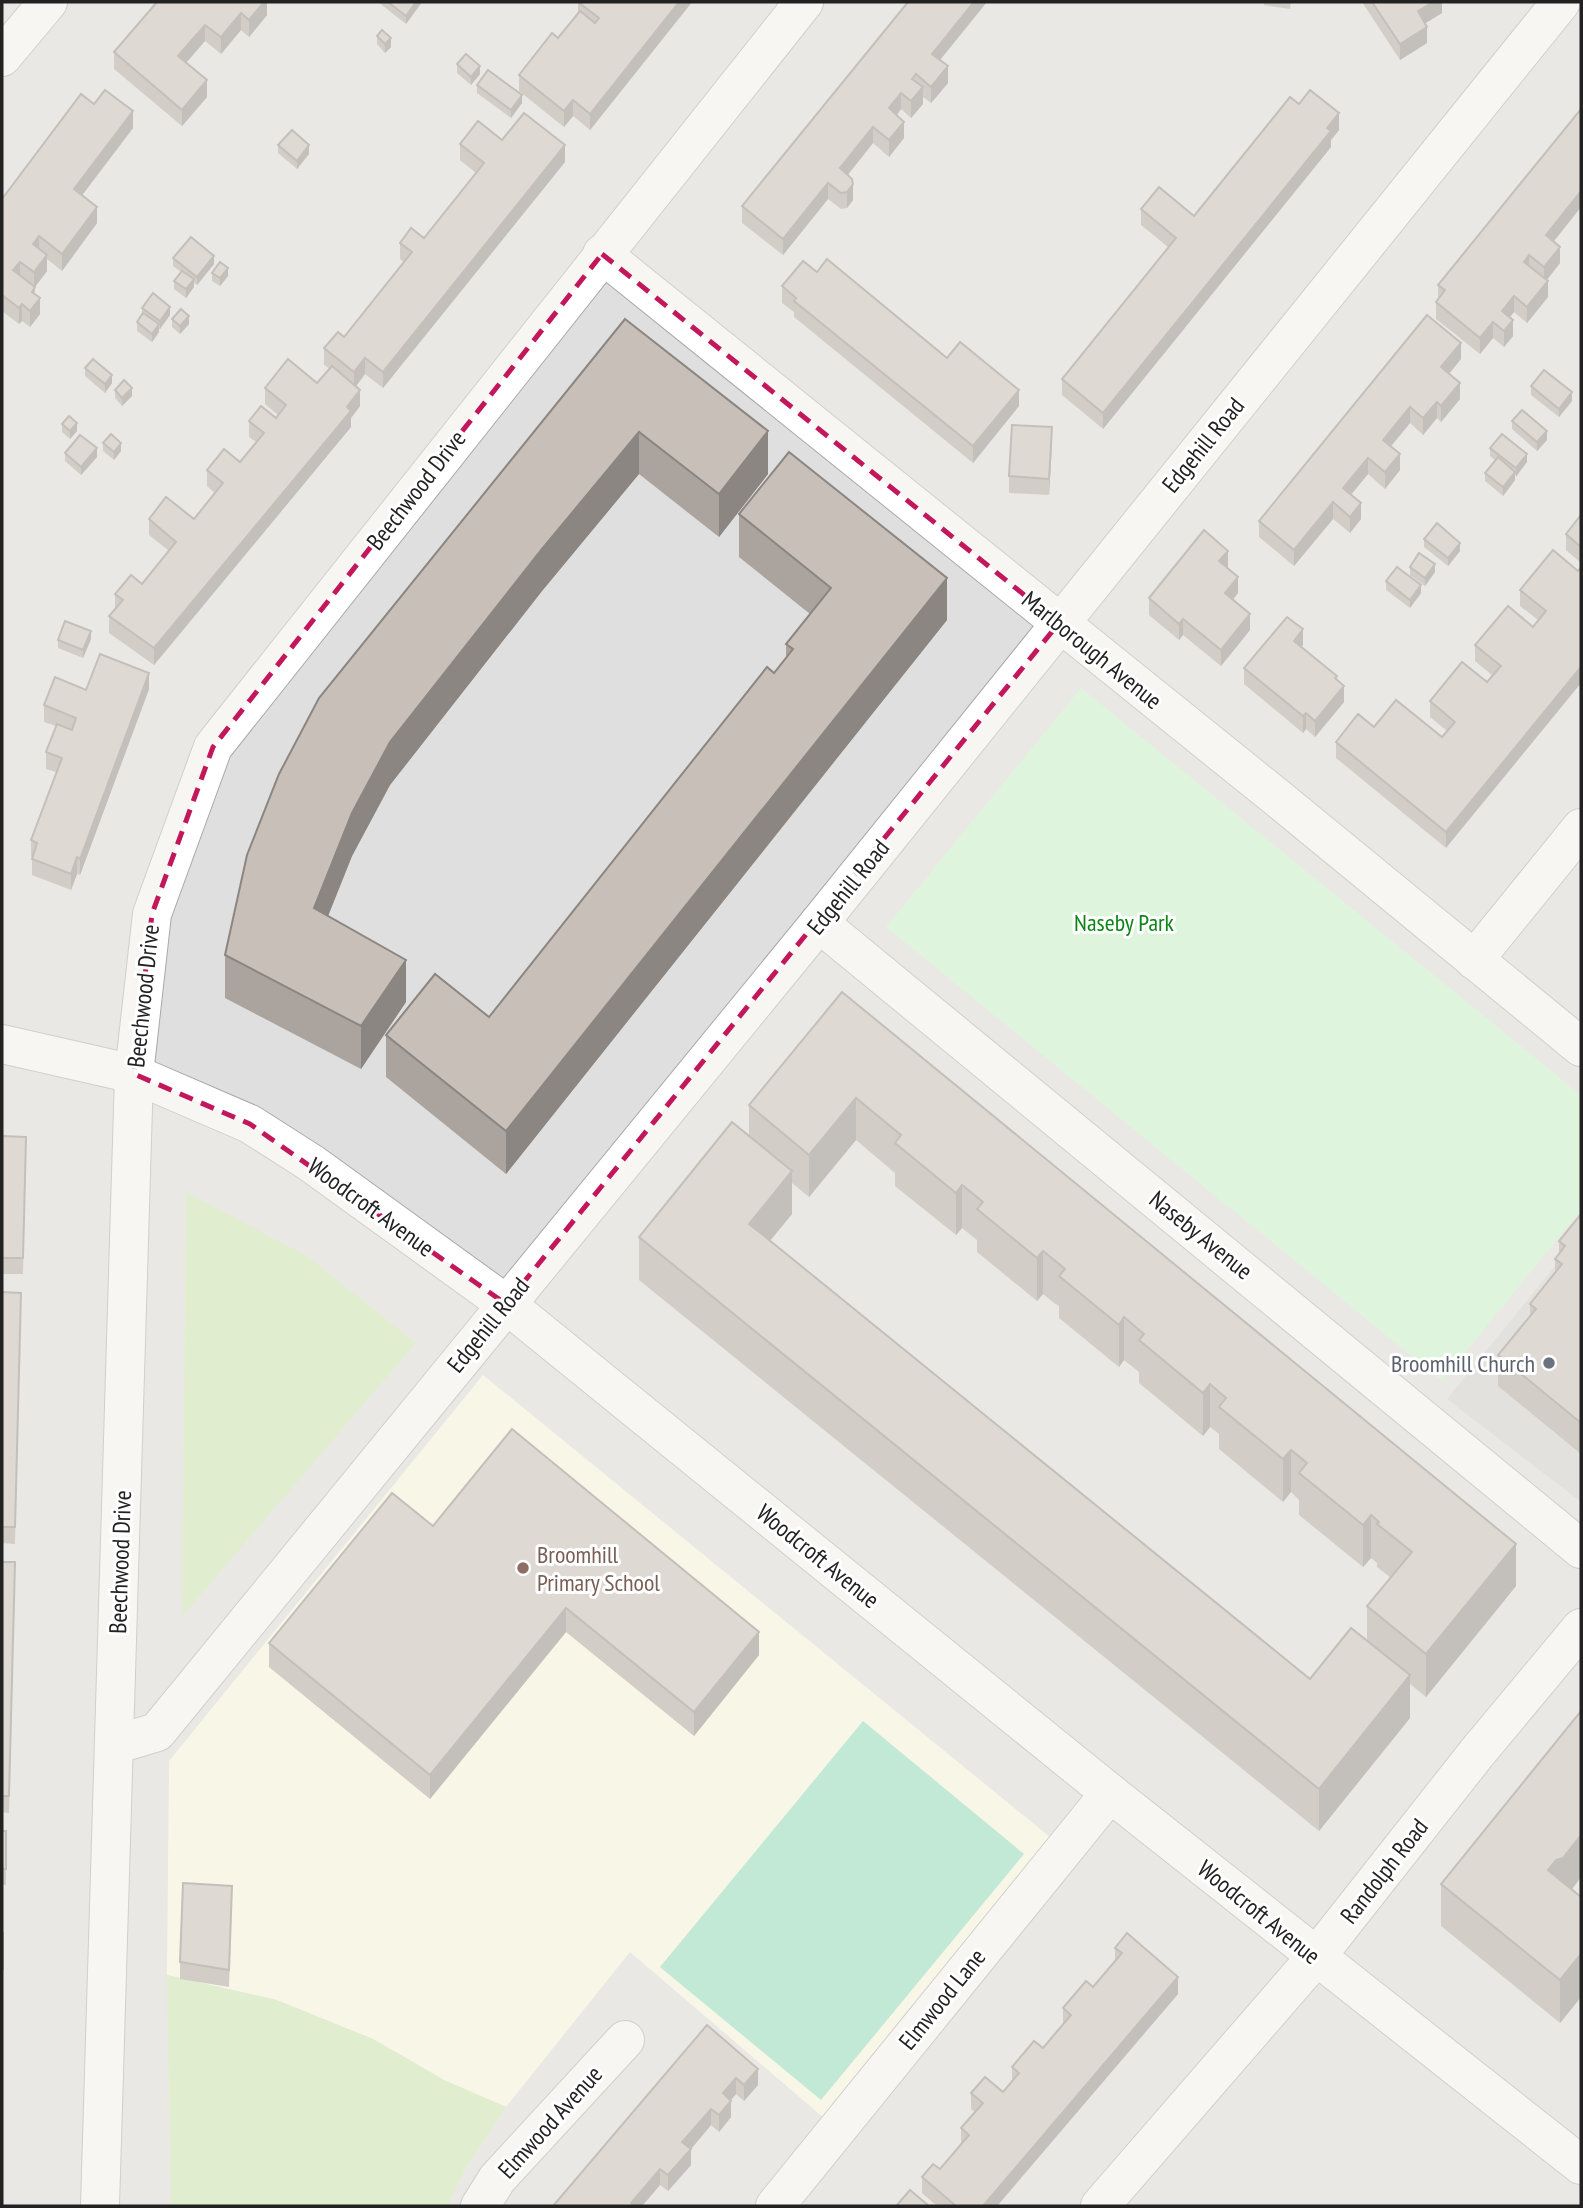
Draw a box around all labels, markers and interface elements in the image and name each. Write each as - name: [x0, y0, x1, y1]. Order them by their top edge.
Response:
- street label: Edgehill Road: [1155, 391, 1251, 499]
- street label: Beechwood Drive: [360, 424, 472, 556]
- street label: Marlborough Avenue: [1016, 584, 1168, 716]
- street label: Edgehill Road: [800, 833, 896, 941]
- park label: Naseby Park: [1074, 907, 1175, 938]
- street label: Beechwood Drive: [120, 923, 166, 1069]
- street label: Woodcroft Avenue: [302, 1151, 440, 1263]
- street label: Naseby Avenue: [1143, 1184, 1259, 1286]
- street label: Edgehill Road: [440, 1271, 536, 1379]
- place label: Broomhill Church: [1391, 1348, 1535, 1379]
- marker: Broomhill Church: [1541, 1355, 1557, 1371]
- street label: Beechwood Drive: [102, 1490, 138, 1634]
- street label: Woodcroft Avenue: [750, 1497, 886, 1615]
- place label: Broomhill Primary School: [537, 1539, 660, 1598]
- marker: Broomhill Primary School: [515, 1560, 531, 1576]
- street label: Randolph Road: [1333, 1812, 1435, 1930]
- street label: Woodcroft Avenue: [1191, 1853, 1327, 1971]
- street label: Elmwood Lane: [892, 1942, 992, 2056]
- street label: Elmwood Avenue: [491, 2059, 609, 2185]

